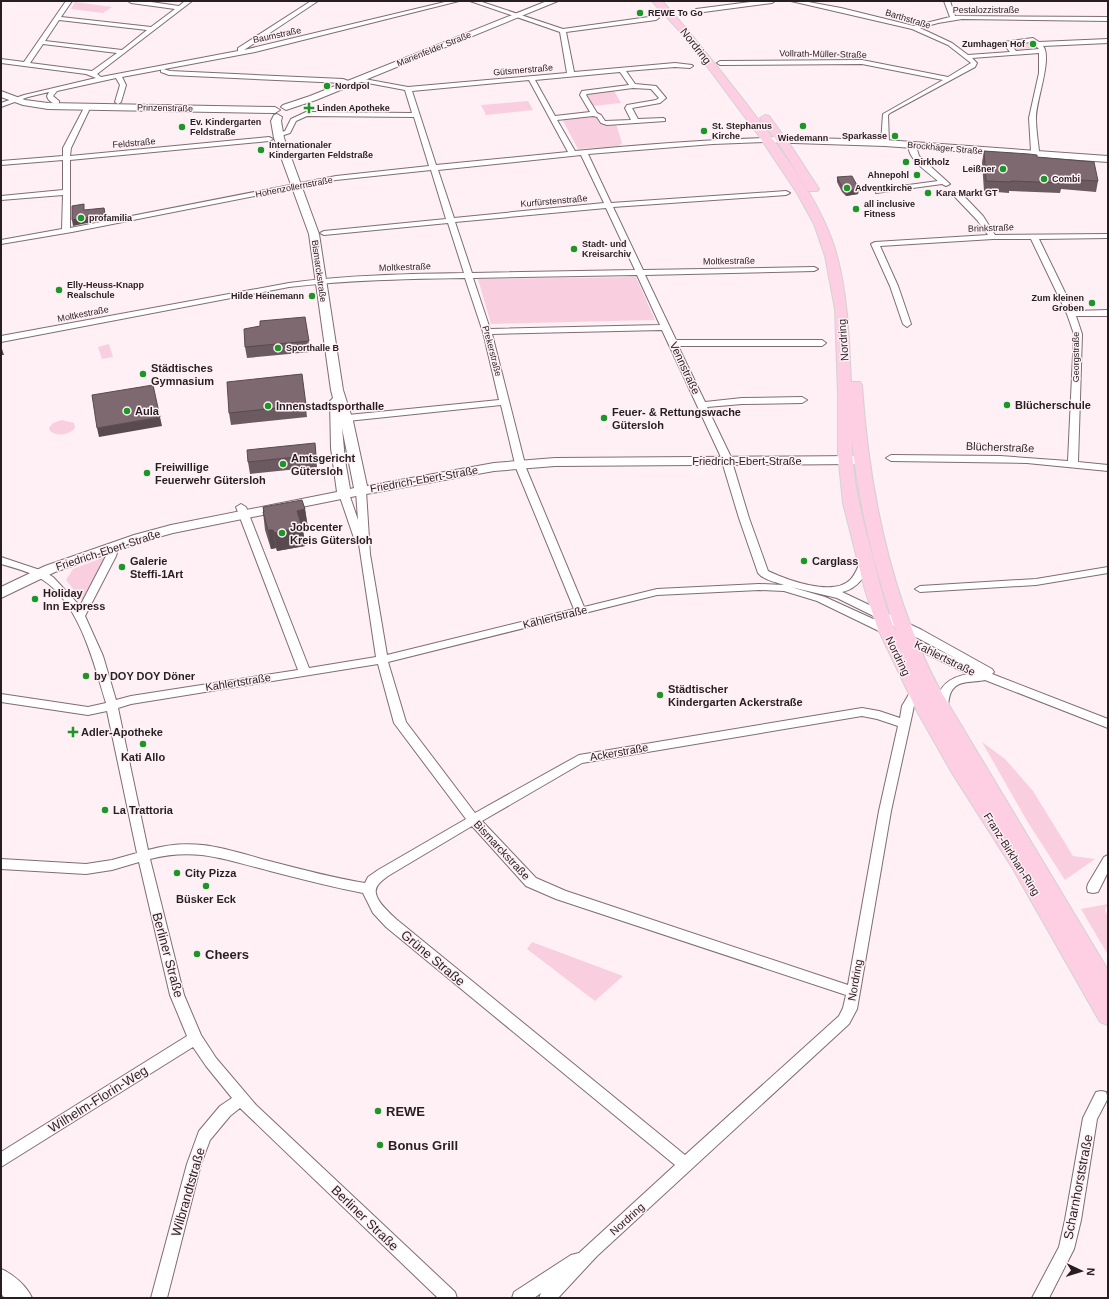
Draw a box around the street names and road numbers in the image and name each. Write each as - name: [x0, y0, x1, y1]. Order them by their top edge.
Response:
- street label: Pestalozzistraße: [953, 5, 1019, 15]
- street label: Barthstraße: [884, 7, 932, 31]
- street label: Baumstraße: [252, 25, 302, 45]
- street label: Nordring: [678, 26, 714, 66]
- street label: Marienfelder Straße: [395, 29, 473, 69]
- street label: Vollrath-Müller-Straße: [779, 48, 867, 60]
- street label: Gütsmerstraße: [493, 62, 553, 78]
- street label: Prinzenstraße: [137, 103, 193, 113]
- street label: Feldstraße: [112, 136, 156, 150]
- street label: Brockhäger Straße: [907, 140, 983, 156]
- street label: Hohenzollernstraße: [254, 175, 334, 199]
- street label: Kurfürstenstraße: [520, 193, 588, 209]
- street label: Brinkstraße: [968, 222, 1014, 234]
- street label: Bismarckstraße: [310, 239, 328, 303]
- street label: Moltkestraße: [703, 256, 755, 266]
- street label: Moltkestraße: [379, 261, 431, 273]
- street label: Moltkestraße: [57, 304, 109, 324]
- street label: Nordring: [836, 319, 850, 361]
- street label: Prekerstraße: [480, 325, 504, 377]
- street label: Georgstraße: [1071, 332, 1081, 382]
- street label: Vennstraße: [668, 340, 702, 396]
- street label: Blücherstraße: [966, 440, 1034, 454]
- street label: Friedrich-Ebert-Straße: [692, 455, 802, 467]
- street label: Friedrich-Ebert-Straße: [369, 464, 479, 494]
- street label: Friedrich-Ebert-Straße: [54, 527, 162, 573]
- street label: Kahlertstraße: [522, 603, 588, 631]
- street label: Nordring: [883, 634, 913, 678]
- street label: Kahlertstraße: [913, 638, 977, 678]
- street label: Kahlertstraße: [204, 671, 272, 693]
- street label: Ackerstraße: [589, 741, 649, 763]
- street label: Franz-Birkhan-Ring: [982, 810, 1042, 898]
- street label: Bismarckstraße: [472, 818, 532, 882]
- street label: Berliner Straße: [149, 911, 187, 999]
- street label: Grüne Straße: [398, 927, 468, 989]
- street label: Nordring: [845, 958, 865, 1002]
- street label: Wilhelm-Florin-Weg: [46, 1062, 150, 1136]
- street label: Scharnhorststraße: [1060, 1133, 1096, 1241]
- street label: Wilbrandtstraße: [168, 1146, 208, 1238]
- street label: Berliner Straße: [328, 1182, 402, 1254]
- street label: Nordring: [607, 1200, 647, 1238]

